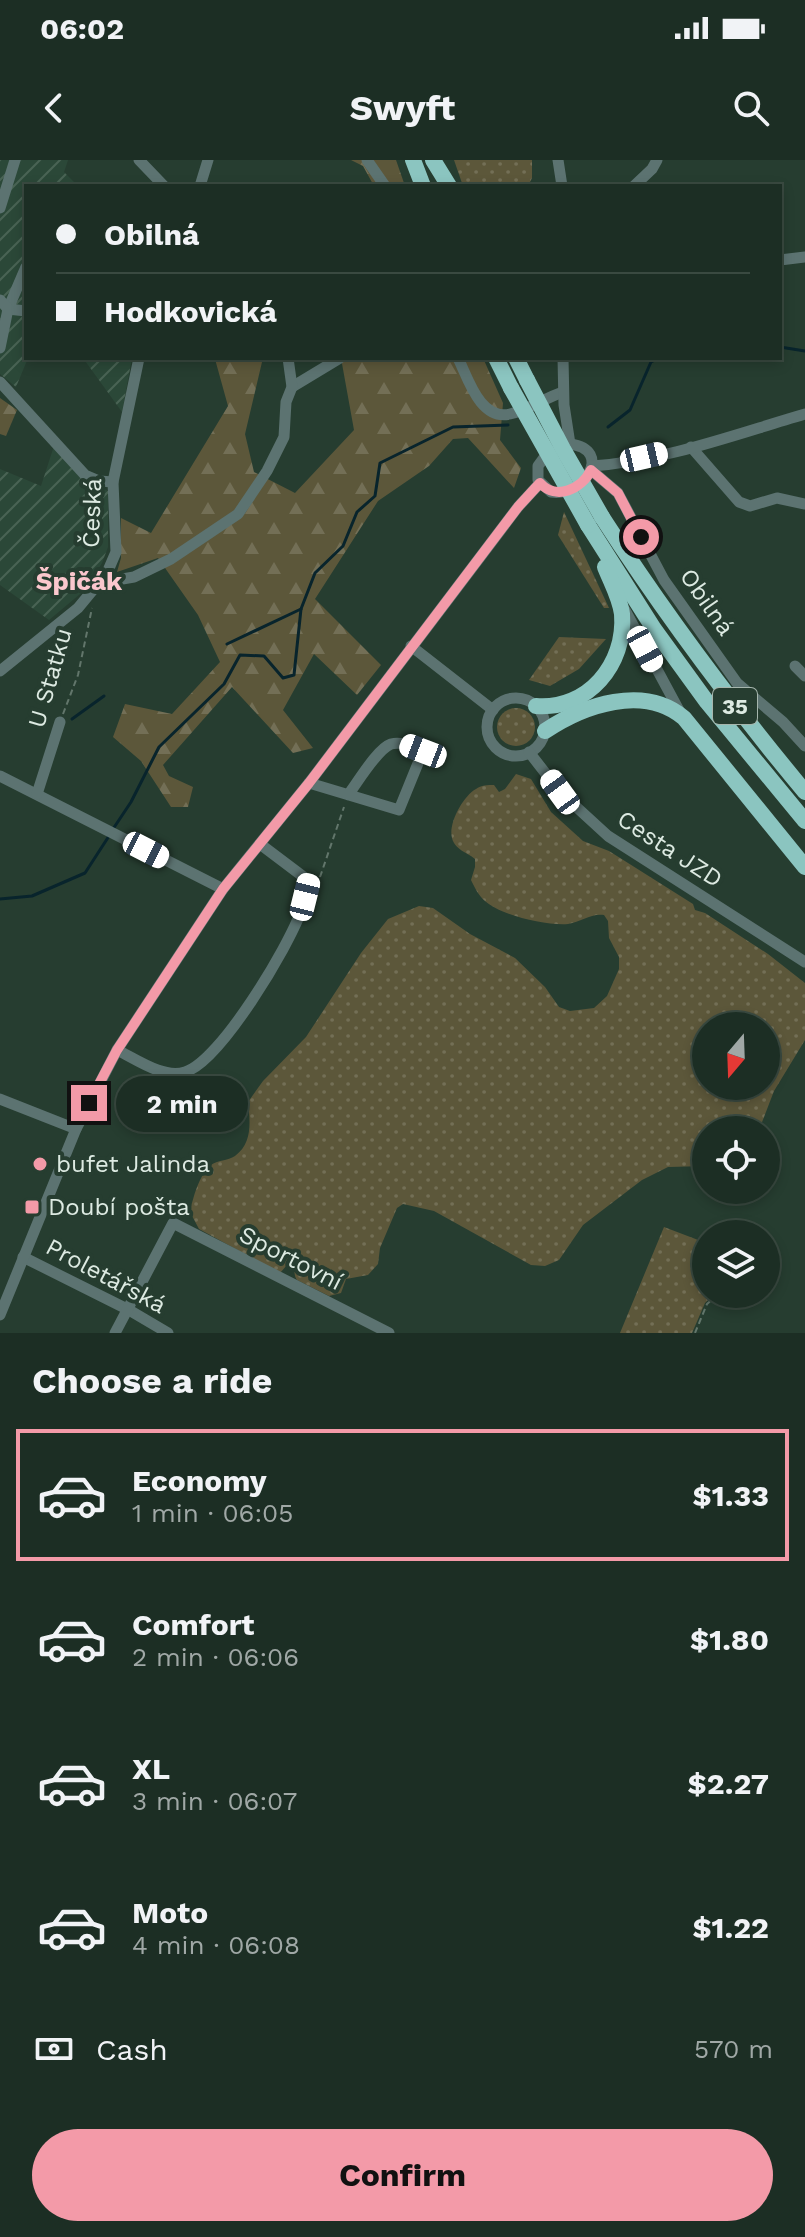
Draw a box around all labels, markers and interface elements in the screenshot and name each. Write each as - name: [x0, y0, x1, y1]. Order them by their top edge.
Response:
- text: 06:02: [40, 11, 124, 46]
- icon: back: [32, 86, 76, 130]
- icon: search: [729, 86, 773, 130]
- text: Swyft: [350, 87, 455, 129]
- text: Obilná: [104, 217, 199, 252]
- text: Hodkovická: [104, 294, 277, 329]
- car: [618, 440, 670, 474]
- street label: Česká: [77, 478, 107, 548]
- route start: [623, 519, 659, 555]
- street label: Obilná: [674, 563, 740, 641]
- district label: Špičák: [36, 566, 123, 596]
- car: [623, 622, 667, 676]
- street label: U Statku: [22, 625, 78, 731]
- road number: 35: [713, 688, 757, 724]
- car: [396, 731, 450, 771]
- car: [536, 766, 584, 818]
- street label: Cesta JZD: [612, 805, 728, 893]
- car: [119, 828, 173, 872]
- car: [288, 871, 322, 923]
- north arrow: [692, 1012, 780, 1100]
- map controls: [692, 1012, 780, 1308]
- callout: 2 min: [117, 1075, 249, 1131]
- route end: [71, 1085, 107, 1121]
- text: 2 min: [146, 1089, 218, 1119]
- button: locate: [692, 1116, 780, 1204]
- place label: bufet Jalinda: [56, 1150, 210, 1178]
- marker: bufet Jalinda: [31, 1155, 49, 1173]
- place label: Doubí pošta: [48, 1193, 190, 1221]
- marker: Doubí pošta: [23, 1198, 41, 1216]
- street label: Sportovní: [235, 1220, 347, 1296]
- button: layers: [692, 1220, 780, 1308]
- street label: Proletářská: [41, 1233, 171, 1319]
- text: Choose a ride: [32, 1360, 272, 1402]
- icon: car: [36, 1459, 108, 1531]
- text: Economy: [132, 1463, 267, 1498]
- text: $1.33: [693, 1478, 769, 1513]
- text: 1 min · 06:05: [132, 1498, 293, 1528]
- icon: car: [36, 1603, 108, 1675]
- text: Comfort: [132, 1607, 254, 1642]
- text: $1.80: [690, 1622, 769, 1657]
- text: 2 min · 06:06: [132, 1642, 299, 1672]
- icon: car: [36, 1747, 108, 1819]
- text: XL: [132, 1751, 170, 1786]
- text: $2.27: [688, 1766, 769, 1801]
- text: 3 min · 06:07: [132, 1786, 297, 1816]
- icon: car: [36, 1891, 108, 1963]
- text: Moto: [132, 1895, 208, 1930]
- text: $1.22: [692, 1910, 769, 1945]
- text: 4 min · 06:08: [132, 1930, 300, 1960]
- icon: cash: [32, 2027, 76, 2071]
- text: Cash: [96, 2032, 168, 2067]
- text: 570 m: [694, 2034, 773, 2064]
- button: Confirm: [32, 2129, 773, 2221]

